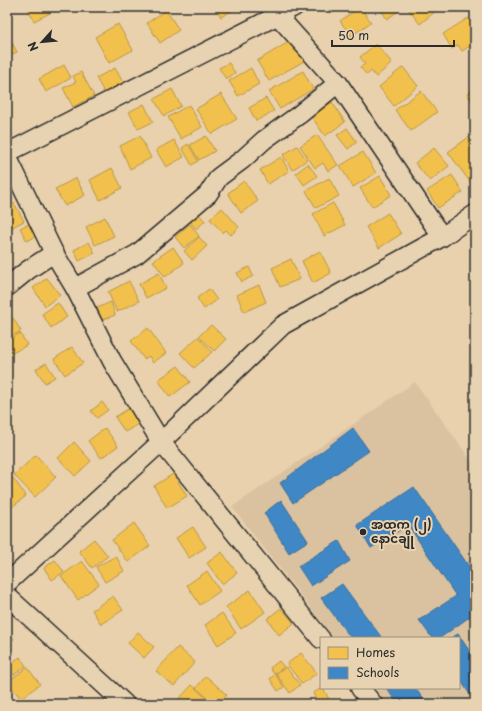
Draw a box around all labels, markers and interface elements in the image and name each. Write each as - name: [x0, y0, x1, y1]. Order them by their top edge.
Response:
- north arrow: [22, 22, 62, 62]
- scale bar: [332, 22, 454, 48]
- text: 50 m: [338, 26, 369, 44]
- text: N: [23, 39, 42, 55]
- place label: အထက (၂) နောင်ချို: [371, 515, 432, 550]
- marker: အထက (၂) နောင်ချို: [358, 527, 368, 537]
- legend: [320, 637, 460, 689]
- text: Homes: [356, 643, 395, 661]
- text: Schools: [356, 663, 400, 681]

